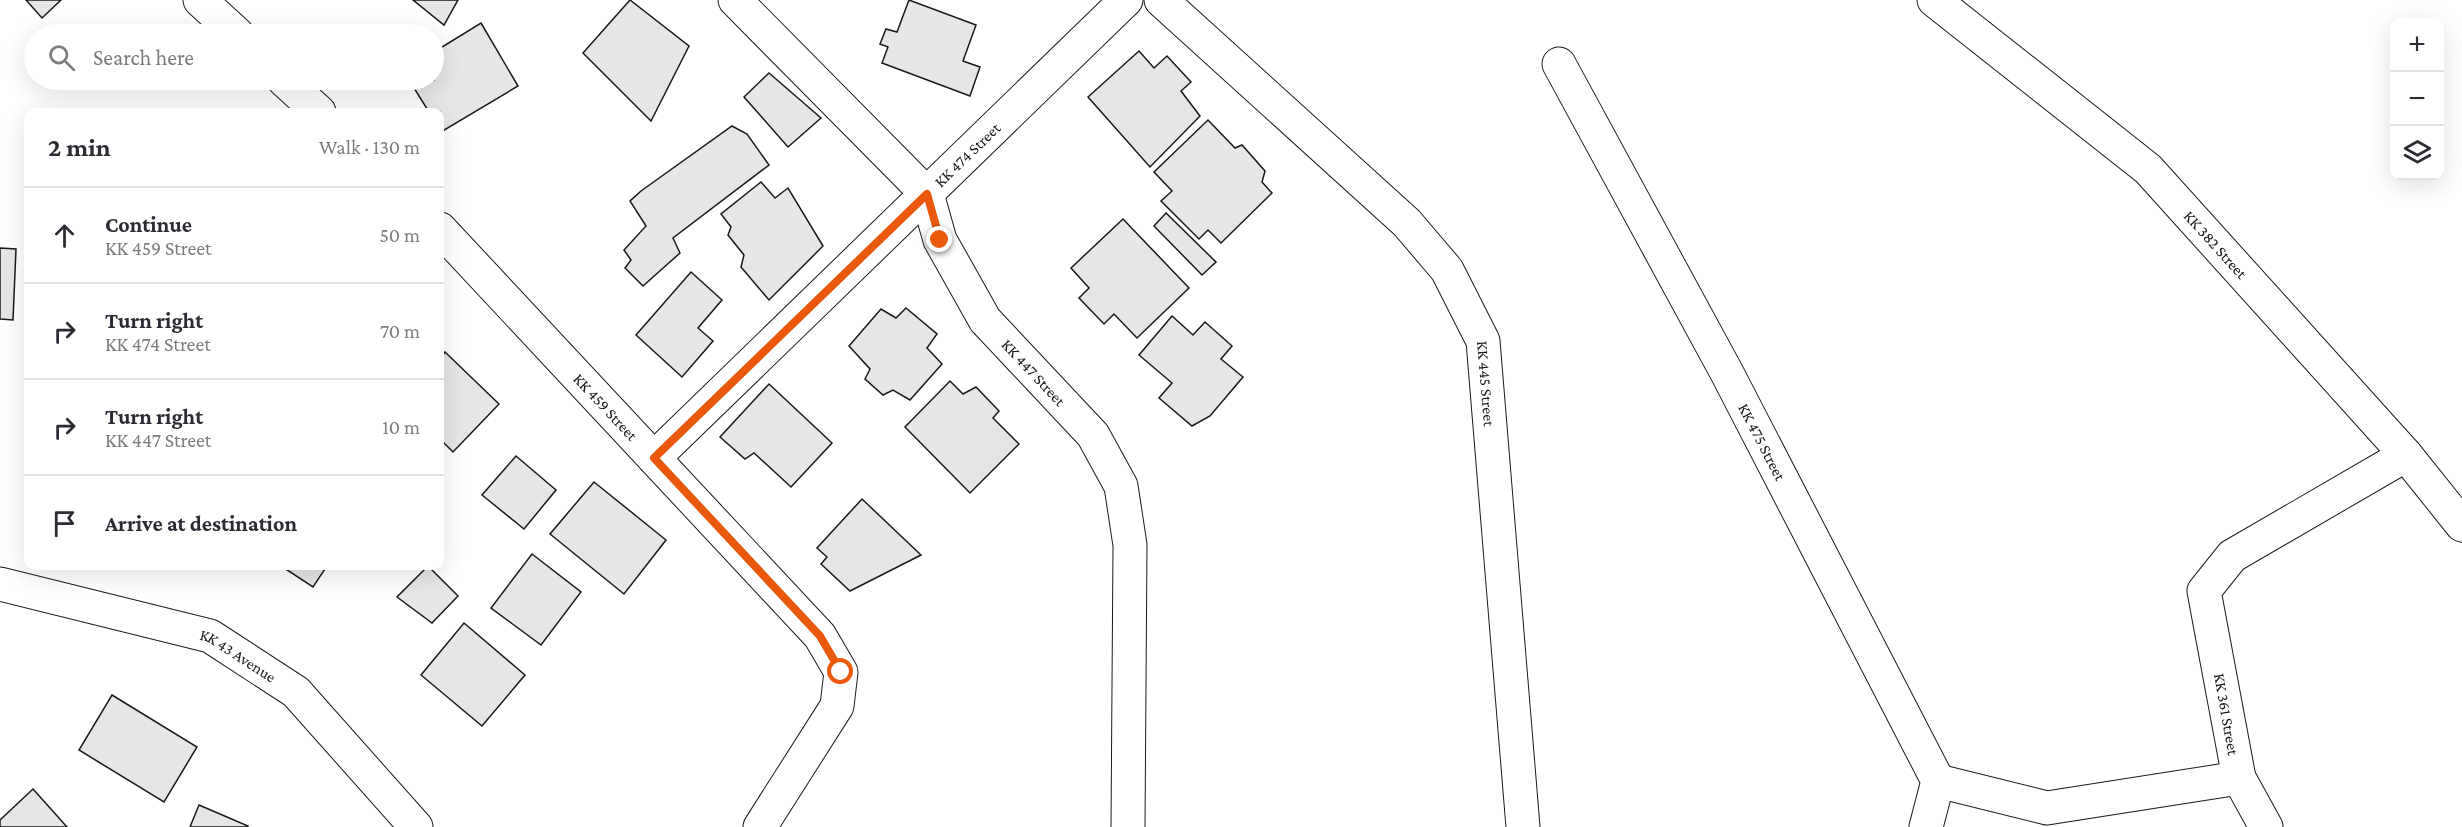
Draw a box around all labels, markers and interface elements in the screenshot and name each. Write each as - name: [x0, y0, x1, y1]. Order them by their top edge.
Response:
- map controls: [2390, 18, 2444, 180]
- button: +: [2390, 18, 2444, 72]
- search box: [24, 24, 444, 90]
- icon: search: [45, 41, 78, 74]
- text: Search here: [93, 45, 194, 70]
- button: −: [2390, 72, 2444, 126]
- street label: KK 474 Street: [931, 119, 1004, 190]
- button: layers: [2390, 126, 2444, 180]
- text: 2 min: [48, 133, 111, 162]
- text: Walk · 130 m: [319, 136, 420, 158]
- street label: KK 382 Street: [2181, 207, 2251, 283]
- text: Continue: [105, 212, 192, 237]
- icon: ahead: [48, 219, 81, 252]
- text: 50 m: [379, 224, 420, 246]
- route end: [926, 226, 952, 252]
- text: KK 459 Street: [105, 237, 212, 259]
- text: Turn right: [105, 308, 203, 333]
- icon: right: [48, 315, 81, 348]
- text: 70 m: [380, 320, 420, 342]
- text: KK 474 Street: [105, 333, 211, 355]
- street label: KK 447 Street: [998, 336, 1069, 410]
- street label: KK 445 Street: [1474, 340, 1498, 428]
- street label: KK 459 Street: [570, 370, 641, 444]
- street label: KK 475 Street: [1735, 400, 1789, 484]
- text: Turn right: [105, 404, 203, 429]
- icon: right: [48, 411, 81, 444]
- text: 10 m: [382, 416, 420, 438]
- text: KK 447 Street: [105, 429, 211, 451]
- icon: arrive: [48, 507, 81, 540]
- text: Arrive at destination: [105, 511, 297, 536]
- street label: KK 43 Avenue: [198, 626, 279, 686]
- route start: [827, 658, 853, 684]
- street label: KK 361 Street: [2211, 672, 2242, 757]

